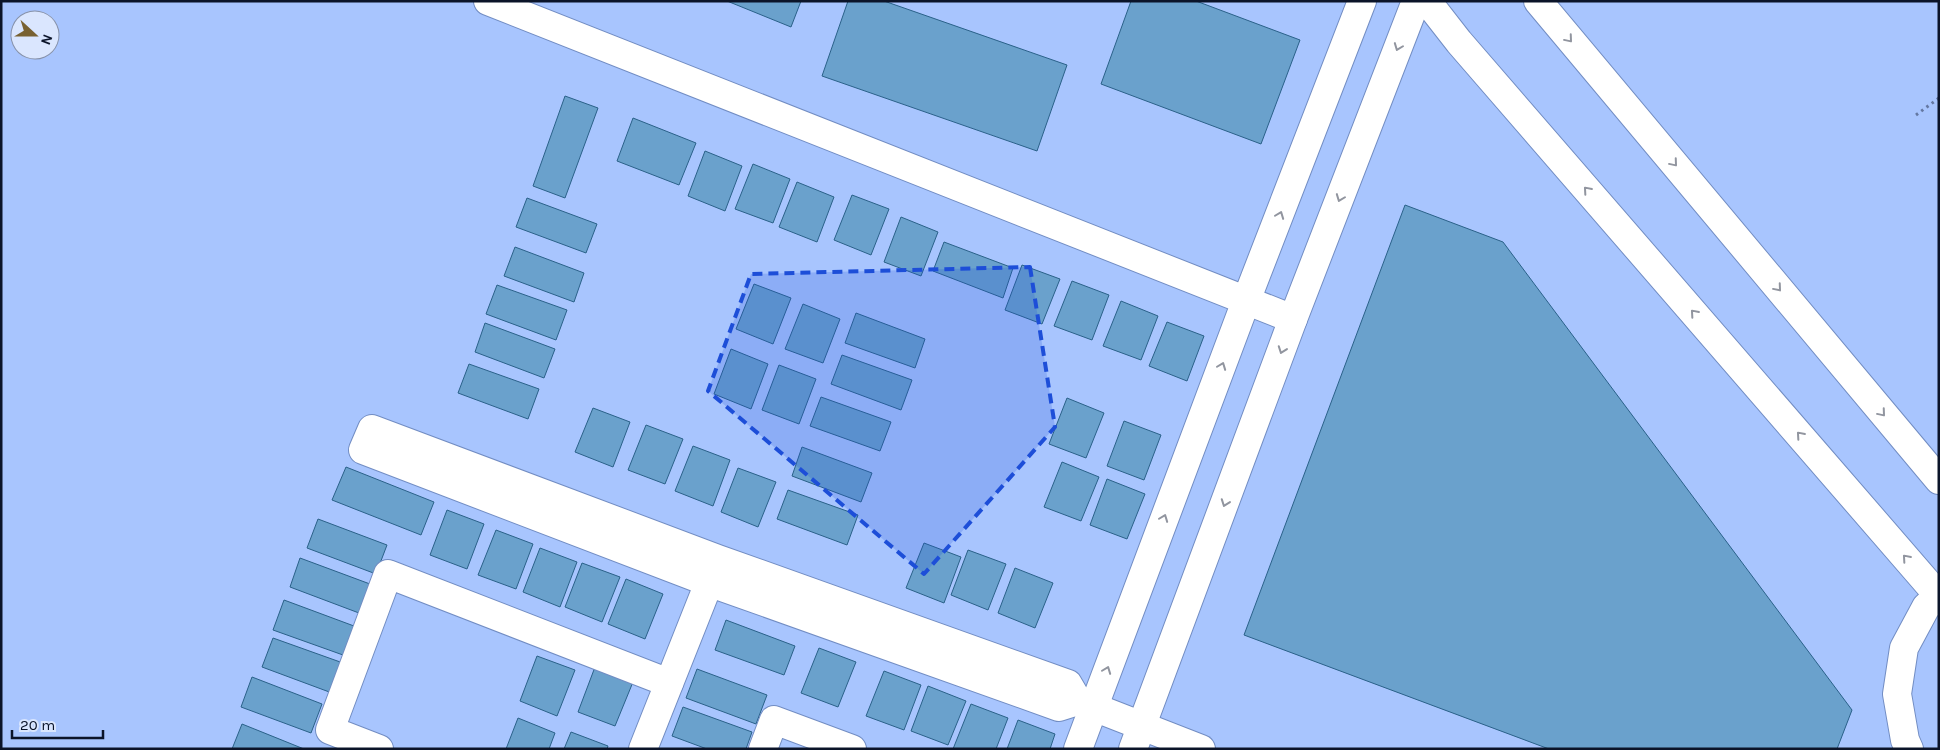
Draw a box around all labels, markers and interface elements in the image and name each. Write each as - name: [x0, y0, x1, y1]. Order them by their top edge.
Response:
- north arrow: [10, 10, 60, 60]
- text: N: [37, 32, 56, 47]
- one-way arrow: [1564, 33, 1573, 42]
- one-way arrow: [1394, 42, 1404, 51]
- one-way arrow: [1668, 158, 1677, 167]
- one-way arrow: [1584, 186, 1593, 195]
- one-way arrow: [1336, 194, 1346, 202]
- one-way arrow: [1274, 211, 1284, 219]
- one-way arrow: [1772, 282, 1781, 291]
- one-way arrow: [1690, 309, 1699, 318]
- one-way arrow: [1278, 345, 1288, 354]
- one-way arrow: [1216, 363, 1226, 371]
- one-way arrow: [1877, 407, 1886, 416]
- one-way arrow: [1797, 432, 1806, 441]
- one-way arrow: [1221, 498, 1231, 506]
- one-way arrow: [1159, 515, 1169, 523]
- one-way arrow: [1903, 555, 1912, 564]
- one-way arrow: [1101, 667, 1111, 675]
- scale bar: [12, 708, 104, 740]
- text: 20 m: [20, 716, 55, 734]

